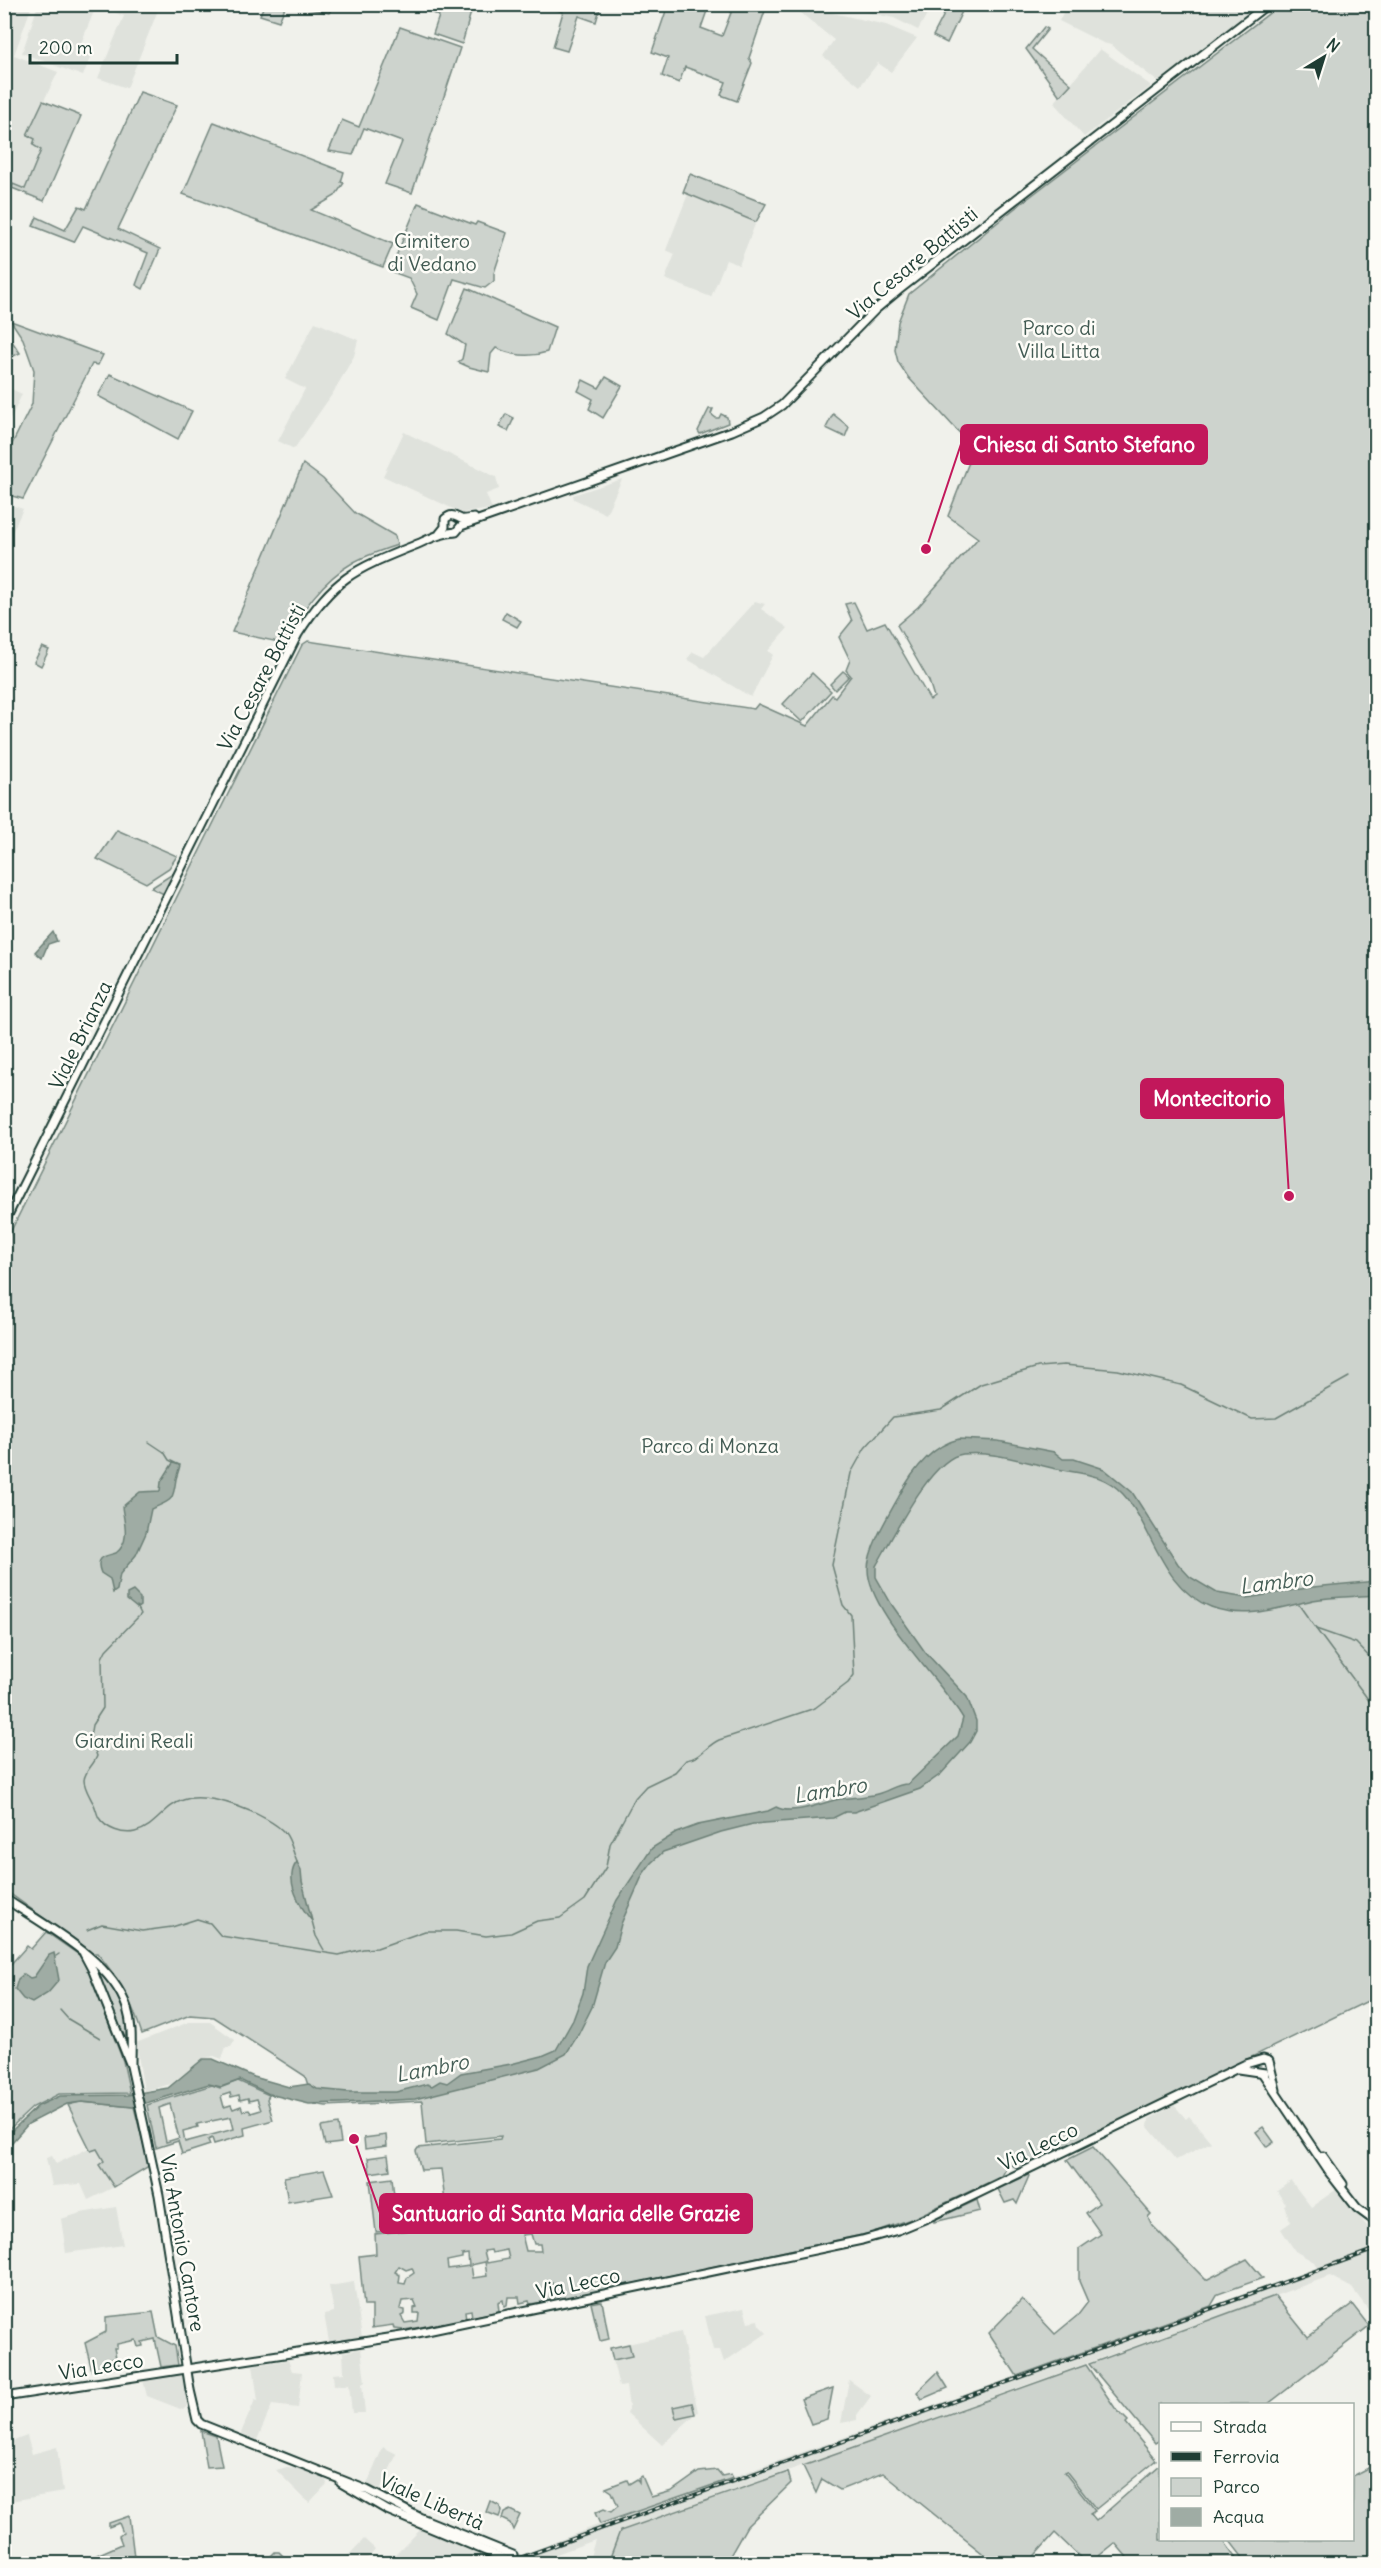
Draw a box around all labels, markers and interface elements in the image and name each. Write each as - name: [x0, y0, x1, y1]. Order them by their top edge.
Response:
- scale bar: [30, 27, 177, 65]
- north arrow: [1294, 27, 1354, 87]
- text: N: [1323, 34, 1344, 56]
- text: 200 m: [39, 36, 93, 59]
- street label: Via Cesare Battisti: [842, 201, 982, 325]
- park label: Cimitero di Vedano: [387, 228, 477, 276]
- park label: Parco di Villa Litta: [1018, 315, 1100, 363]
- callout: Chiesa di Santo Stefano: [961, 425, 1207, 464]
- text: Chiesa di Santo Stefano: [973, 431, 1195, 458]
- street label: Via Cesare Battisti: [212, 599, 310, 755]
- street label: Viale Brianza: [43, 976, 117, 1094]
- callout: Montecitorio: [1141, 1079, 1283, 1118]
- text: Montecitorio: [1153, 1085, 1271, 1112]
- park label: Parco di Monza: [641, 1433, 779, 1458]
- water label: Lambro: [1238, 1564, 1315, 1600]
- park label: Giardini Reali: [75, 1728, 193, 1753]
- water label: Lambro: [792, 1771, 870, 1809]
- water label: Lambro: [393, 2048, 472, 2088]
- street label: Via Lecco: [994, 2116, 1082, 2176]
- street label: Via Antonio Cantore: [155, 2152, 211, 2334]
- callout: Santuario di Santa Maria delle Grazie: [380, 2194, 752, 2233]
- text: Santuario di Santa Maria delle Grazie: [392, 2200, 740, 2227]
- street label: Via Lecco: [534, 2262, 622, 2304]
- street label: Via Lecco: [57, 2347, 145, 2385]
- legend: [1159, 2403, 1354, 2541]
- text: Strada: [1213, 2415, 1267, 2438]
- text: Ferrovia: [1213, 2445, 1280, 2468]
- street label: Viale Libertà: [376, 2467, 488, 2535]
- text: Parco: [1213, 2475, 1260, 2498]
- text: Acqua: [1213, 2505, 1264, 2528]

